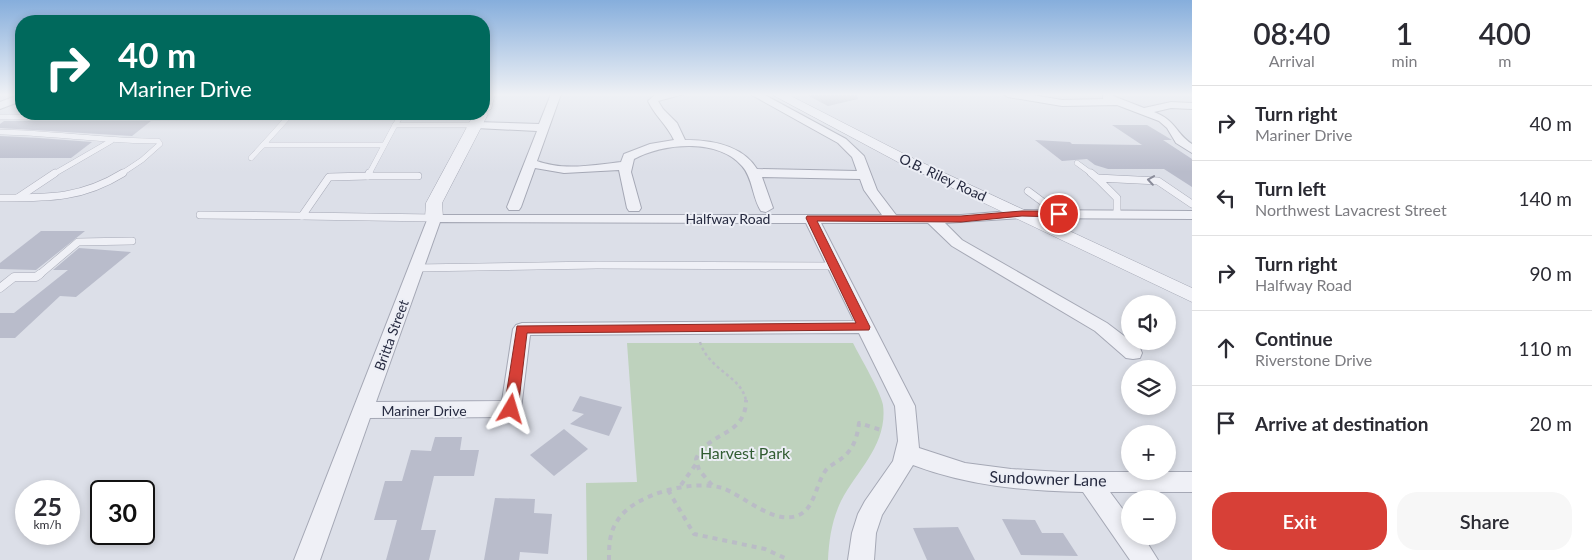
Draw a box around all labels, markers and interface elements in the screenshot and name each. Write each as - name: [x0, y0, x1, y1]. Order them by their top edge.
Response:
- text: 08:40: [1253, 15, 1330, 51]
- text: 1: [1396, 15, 1413, 51]
- text: 400: [1479, 15, 1531, 51]
- text: 40 m: [118, 33, 196, 75]
- icon: right: [35, 35, 100, 100]
- text: Arrival: [1269, 51, 1315, 70]
- text: min: [1392, 51, 1417, 70]
- text: m: [1498, 51, 1511, 70]
- text: Mariner Drive: [118, 75, 252, 102]
- text: Turn right: [1255, 102, 1337, 125]
- icon: right: [1212, 109, 1240, 137]
- text: 40 m: [1529, 112, 1572, 135]
- text: Mariner Drive: [1255, 125, 1352, 144]
- street label: O.B. Riley Road: [897, 149, 989, 205]
- one-way arrow: [1146, 175, 1154, 186]
- text: Turn left: [1255, 177, 1326, 200]
- icon: left: [1212, 184, 1240, 212]
- text: 140 m: [1518, 187, 1572, 210]
- pin: [1038, 193, 1080, 235]
- icon: arrive: [1045, 200, 1073, 228]
- text: Northwest Lavacrest Street: [1255, 200, 1447, 219]
- street label: Halfway Road: [686, 210, 770, 227]
- text: Turn right: [1255, 252, 1337, 275]
- icon: right: [1212, 259, 1240, 287]
- text: 90 m: [1529, 262, 1572, 285]
- text: Halfway Road: [1255, 275, 1352, 294]
- map controls: [1121, 295, 1176, 545]
- button: sound: [1121, 295, 1176, 350]
- street label: Britta Street: [370, 297, 412, 373]
- text: Continue: [1255, 327, 1333, 350]
- icon: ahead: [1212, 334, 1240, 362]
- text: 110 m: [1518, 337, 1572, 360]
- text: Riverstone Drive: [1255, 350, 1372, 369]
- button: layers: [1121, 360, 1176, 415]
- position arrow: [484, 382, 536, 434]
- street label: Mariner Drive: [381, 402, 467, 419]
- icon: arrive: [1212, 409, 1240, 437]
- text: Arrive at destination: [1255, 412, 1428, 435]
- text: 20 m: [1529, 412, 1572, 435]
- button: +: [1121, 425, 1176, 480]
- park label: Harvest Park: [700, 443, 791, 462]
- street label: Sundowner Lane: [989, 466, 1107, 490]
- speed limit sign: 30: [90, 480, 155, 545]
- button: −: [1121, 490, 1176, 545]
- text: 25: [33, 491, 62, 521]
- button: Exit: [1212, 492, 1387, 550]
- button: Share: [1397, 492, 1572, 550]
- text: km/h: [33, 517, 62, 532]

